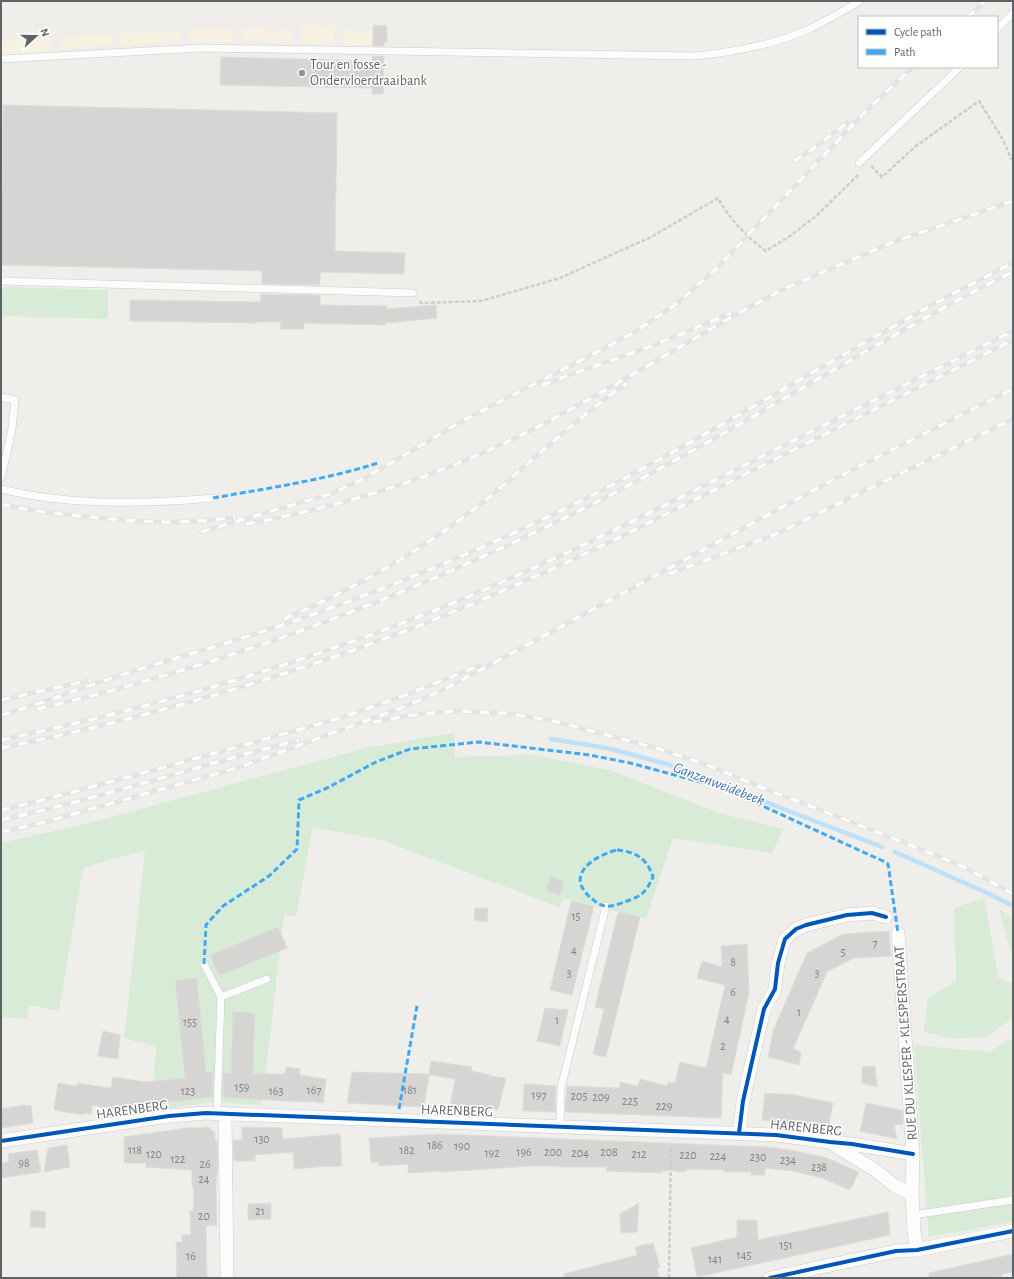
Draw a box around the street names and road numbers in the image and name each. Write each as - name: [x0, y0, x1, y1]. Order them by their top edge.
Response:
- street label: RUE DU KLESPER - KLESPERSTRAAT: [892, 945, 920, 1141]
- street label: HARENBERG: [95, 1098, 169, 1122]
- street label: HARENBERG: [421, 1103, 493, 1119]
- street label: HARENBERG: [769, 1117, 843, 1139]

